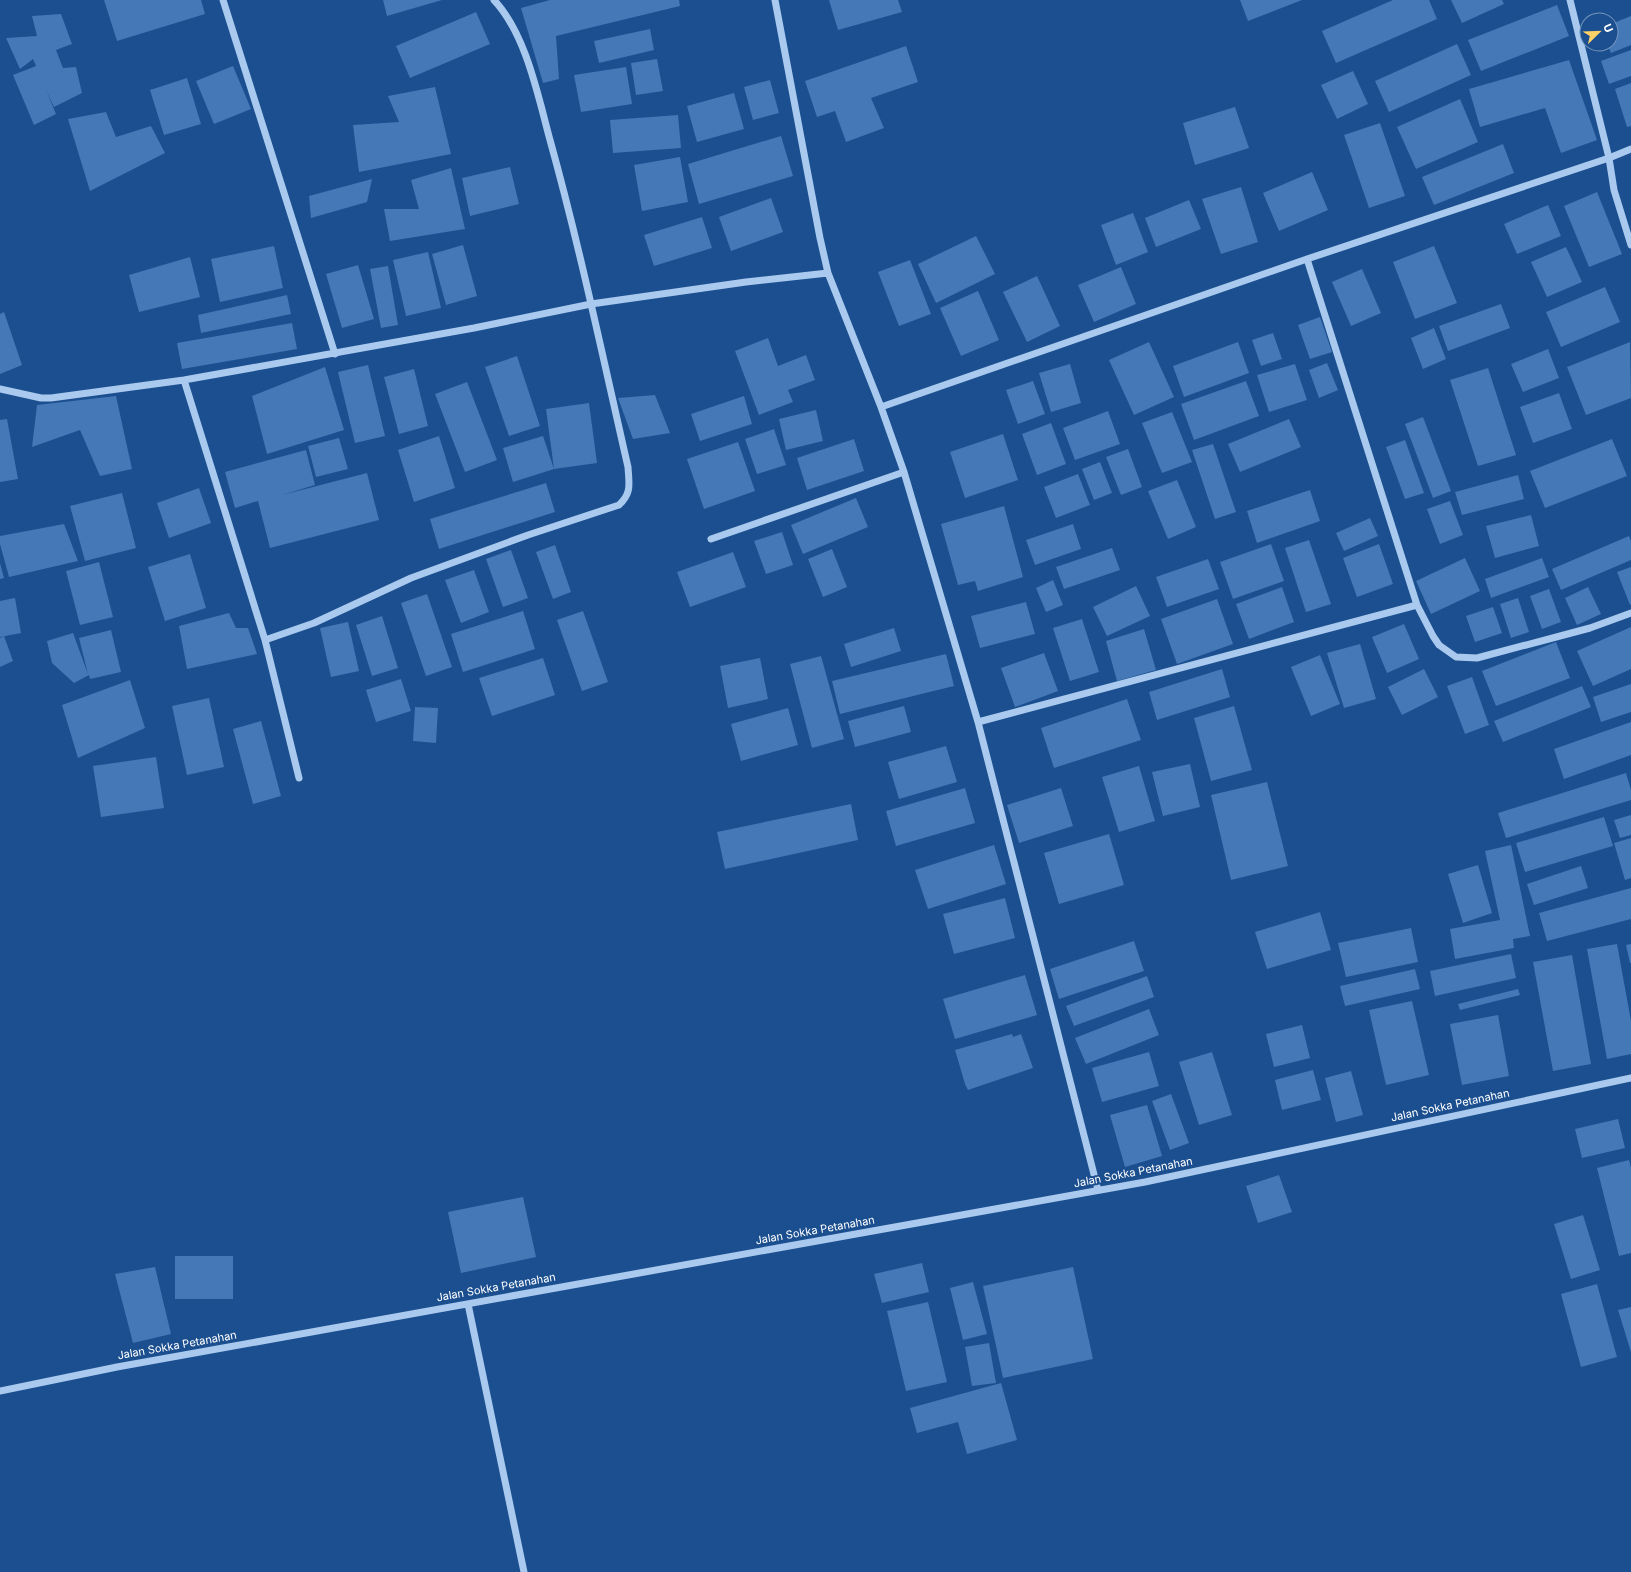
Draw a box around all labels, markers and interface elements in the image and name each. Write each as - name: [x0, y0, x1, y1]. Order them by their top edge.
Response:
- north arrow: [1579, 12, 1619, 52]
- text: U: [1600, 22, 1616, 35]
- street label: Jalan Sokka Petanahan: [1389, 1086, 1511, 1124]
- street label: Jalan Sokka Petanahan: [1072, 1154, 1194, 1190]
- street label: Jalan Sokka Petanahan: [754, 1213, 876, 1247]
- street label: Jalan Sokka Petanahan: [435, 1270, 557, 1304]
- street label: Jalan Sokka Petanahan: [116, 1328, 238, 1362]

